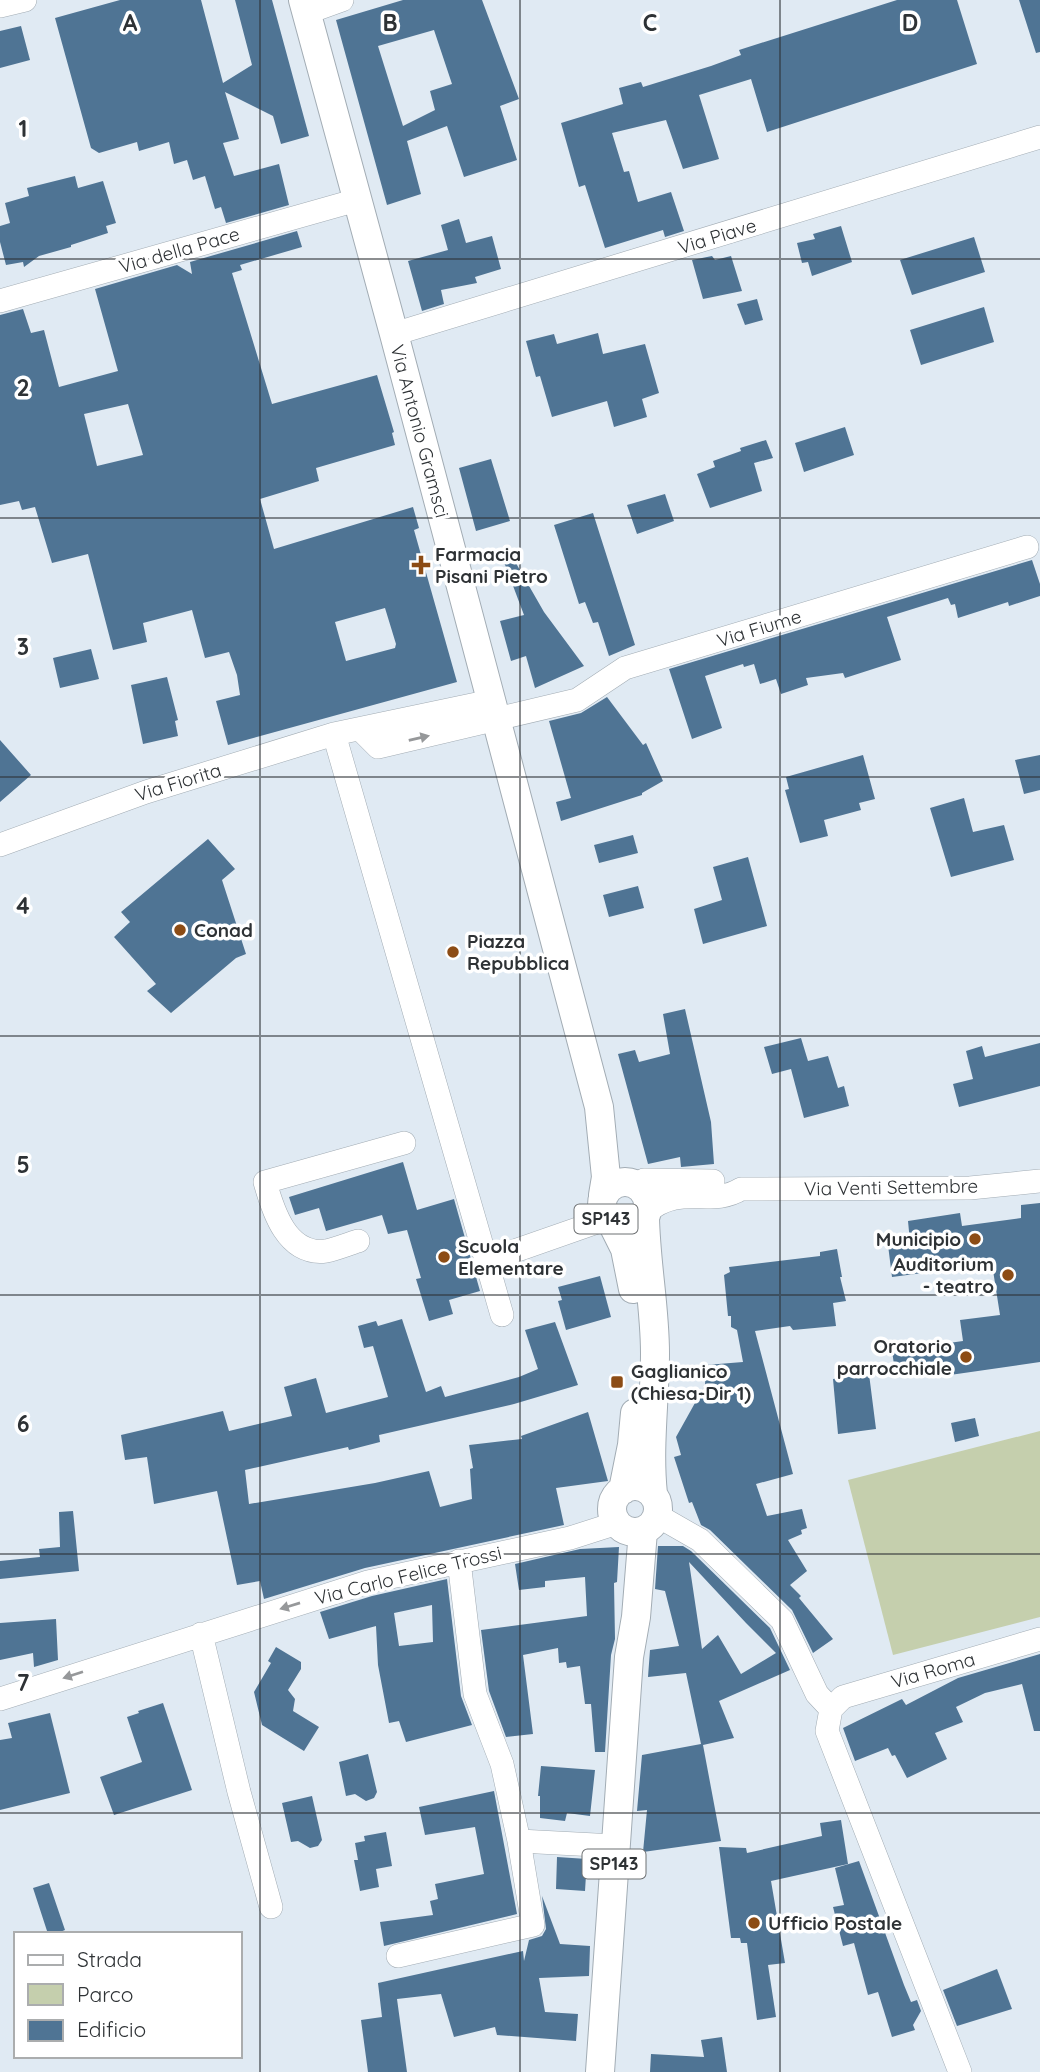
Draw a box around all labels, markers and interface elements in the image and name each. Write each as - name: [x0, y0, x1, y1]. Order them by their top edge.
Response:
- text: A: [123, 8, 138, 37]
- text: B: [382, 8, 398, 37]
- text: C: [643, 8, 657, 37]
- text: D: [902, 8, 918, 37]
- text: 1: [19, 114, 27, 143]
- street label: Via Piave: [675, 213, 759, 259]
- street label: Via della Pace: [116, 221, 242, 279]
- street label: Via Antonio Gramsci: [385, 342, 455, 520]
- text: 2: [16, 373, 30, 402]
- place label: Farmacia Pisani Pietro: [435, 542, 548, 588]
- marker: Farmacia Pisani Pietro: [413, 557, 429, 573]
- street label: Via Fiume: [714, 604, 804, 652]
- text: 3: [17, 632, 29, 661]
- one-way arrow: [408, 733, 430, 744]
- street label: Via Fiorita: [132, 758, 224, 806]
- text: 4: [16, 891, 30, 920]
- place label: Conad: [194, 918, 253, 942]
- marker: Conad: [172, 922, 188, 938]
- place label: Piazza Repubblica: [467, 929, 570, 975]
- marker: Piazza Repubblica: [445, 944, 461, 960]
- text: 5: [16, 1150, 30, 1179]
- street label: Via Venti Settembre: [804, 1173, 978, 1201]
- road number: SP143: [574, 1204, 638, 1234]
- place label: Municipio: [876, 1227, 961, 1251]
- marker: Municipio: [967, 1231, 983, 1247]
- place label: Scuola Elementare: [458, 1234, 564, 1280]
- marker: Scuola Elementare: [436, 1249, 452, 1265]
- place label: Auditorium - teatro: [894, 1252, 994, 1298]
- marker: Auditorium - teatro: [1000, 1267, 1016, 1283]
- place label: Oratorio parrocchiale: [837, 1334, 952, 1380]
- marker: Oratorio parrocchiale: [958, 1349, 974, 1365]
- place label: Gaglianico (Chiesa-Dir 1): [631, 1359, 751, 1405]
- marker: Gaglianico (Chiesa-Dir 1): [609, 1374, 625, 1390]
- text: 6: [17, 1409, 29, 1438]
- street label: Via Carlo Felice Trossi: [312, 1540, 504, 1610]
- one-way arrow: [279, 1601, 300, 1611]
- street label: Via Roma: [888, 1647, 978, 1693]
- text: 7: [17, 1668, 30, 1697]
- one-way arrow: [62, 1670, 83, 1681]
- road number: SP143: [582, 1850, 646, 1878]
- place label: Ufficio Postale: [768, 1911, 902, 1935]
- marker: Ufficio Postale: [746, 1915, 762, 1931]
- legend: [14, 1932, 242, 2058]
- text: Strada: [77, 1946, 142, 1972]
- text: Parco: [77, 1981, 133, 2007]
- text: Edificio: [77, 2016, 146, 2042]

